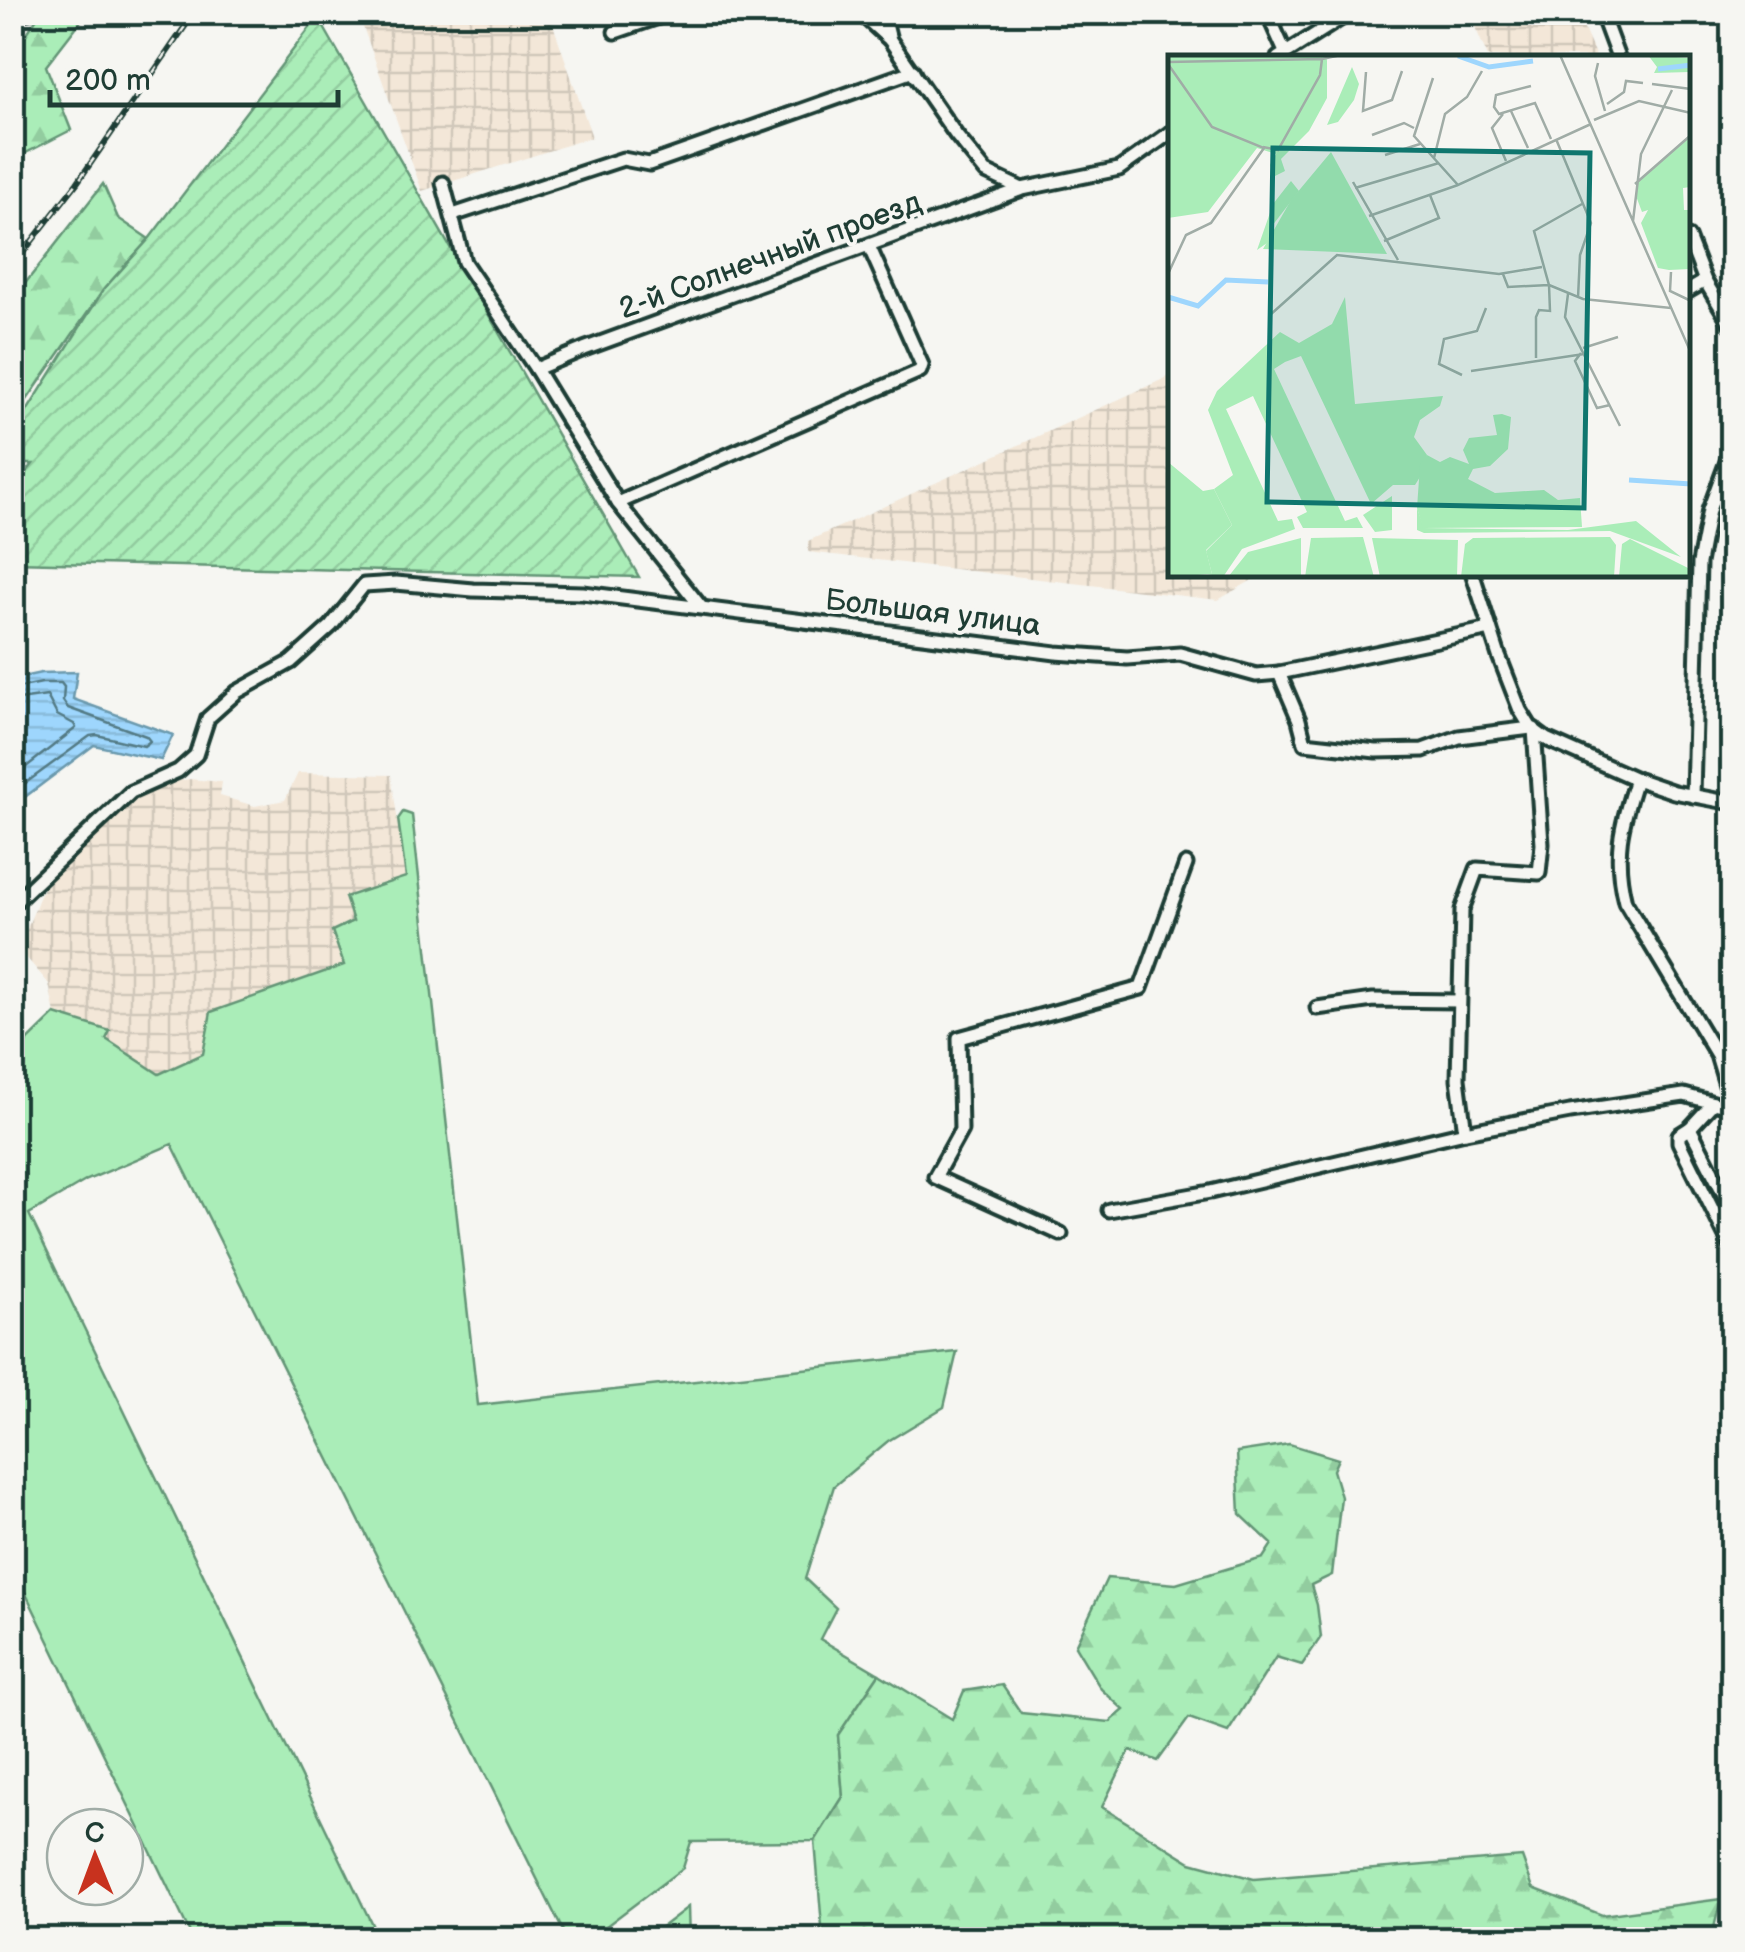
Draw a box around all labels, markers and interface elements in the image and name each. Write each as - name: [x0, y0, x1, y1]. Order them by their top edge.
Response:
- scale bar: [50, 45, 338, 107]
- inset map: [1168, 55, 1690, 578]
- text: 200 m: [65, 63, 151, 99]
- street label: 2-й Солнечный проезд: [614, 184, 926, 327]
- street label: Большая улица: [823, 582, 1043, 644]
- north arrow: [45, 1807, 145, 1907]
- text: С: [85, 1817, 105, 1850]

